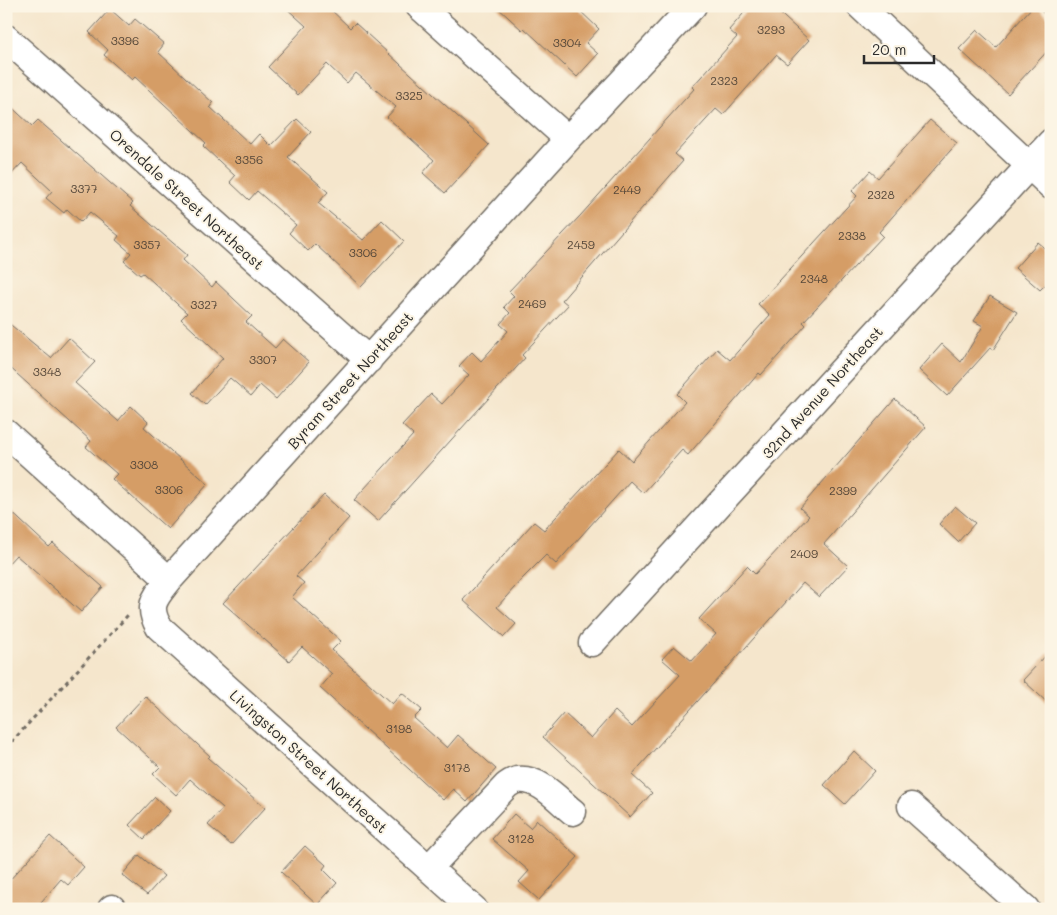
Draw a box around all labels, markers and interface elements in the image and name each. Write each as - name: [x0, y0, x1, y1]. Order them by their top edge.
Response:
- house number: 3293: [757, 21, 785, 37]
- house number: 3396: [111, 32, 139, 48]
- scale bar: [864, 32, 934, 64]
- house number: 3304: [553, 34, 581, 50]
- text: 20 m: [872, 39, 906, 59]
- house number: 2323: [710, 72, 738, 88]
- house number: 3325: [395, 87, 423, 103]
- street label: Orendale Street Northeast: [105, 124, 269, 274]
- house number: 3356: [235, 151, 263, 167]
- house number: 3377: [70, 180, 98, 196]
- house number: 2449: [613, 181, 641, 197]
- house number: 2328: [867, 186, 895, 202]
- house number: 2338: [838, 227, 866, 243]
- house number: 3357: [133, 236, 161, 252]
- house number: 2459: [567, 236, 595, 252]
- house number: 3306: [349, 244, 377, 260]
- house number: 2348: [800, 270, 828, 286]
- house number: 2469: [518, 295, 546, 311]
- house number: 3327: [190, 296, 218, 312]
- street label: Byram Street Northeast: [283, 307, 417, 453]
- street label: 32nd Avenue Northeast: [757, 322, 887, 462]
- house number: 3307: [249, 351, 277, 367]
- house number: 3348: [33, 363, 61, 379]
- house number: 3308: [130, 456, 158, 472]
- house number: 3306: [155, 481, 183, 497]
- house number: 2399: [829, 482, 857, 498]
- house number: 2409: [790, 545, 818, 561]
- street label: Livingston Street Northeast: [226, 685, 392, 837]
- house number: 3198: [386, 720, 412, 736]
- house number: 3178: [444, 759, 470, 775]
- house number: 3128: [508, 830, 534, 846]

